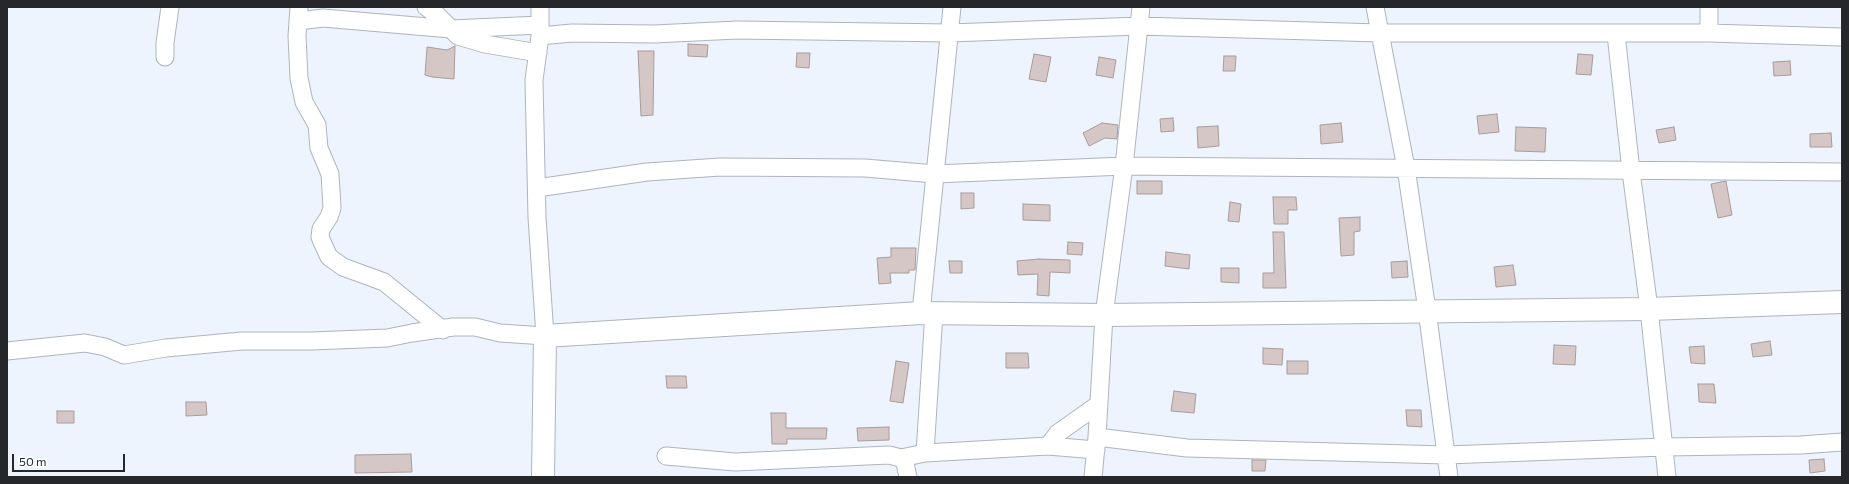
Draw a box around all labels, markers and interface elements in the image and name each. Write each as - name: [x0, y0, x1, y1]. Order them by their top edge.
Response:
- scale bar: [14, 446, 127, 472]
- text: 50 m: [19, 454, 47, 468]

